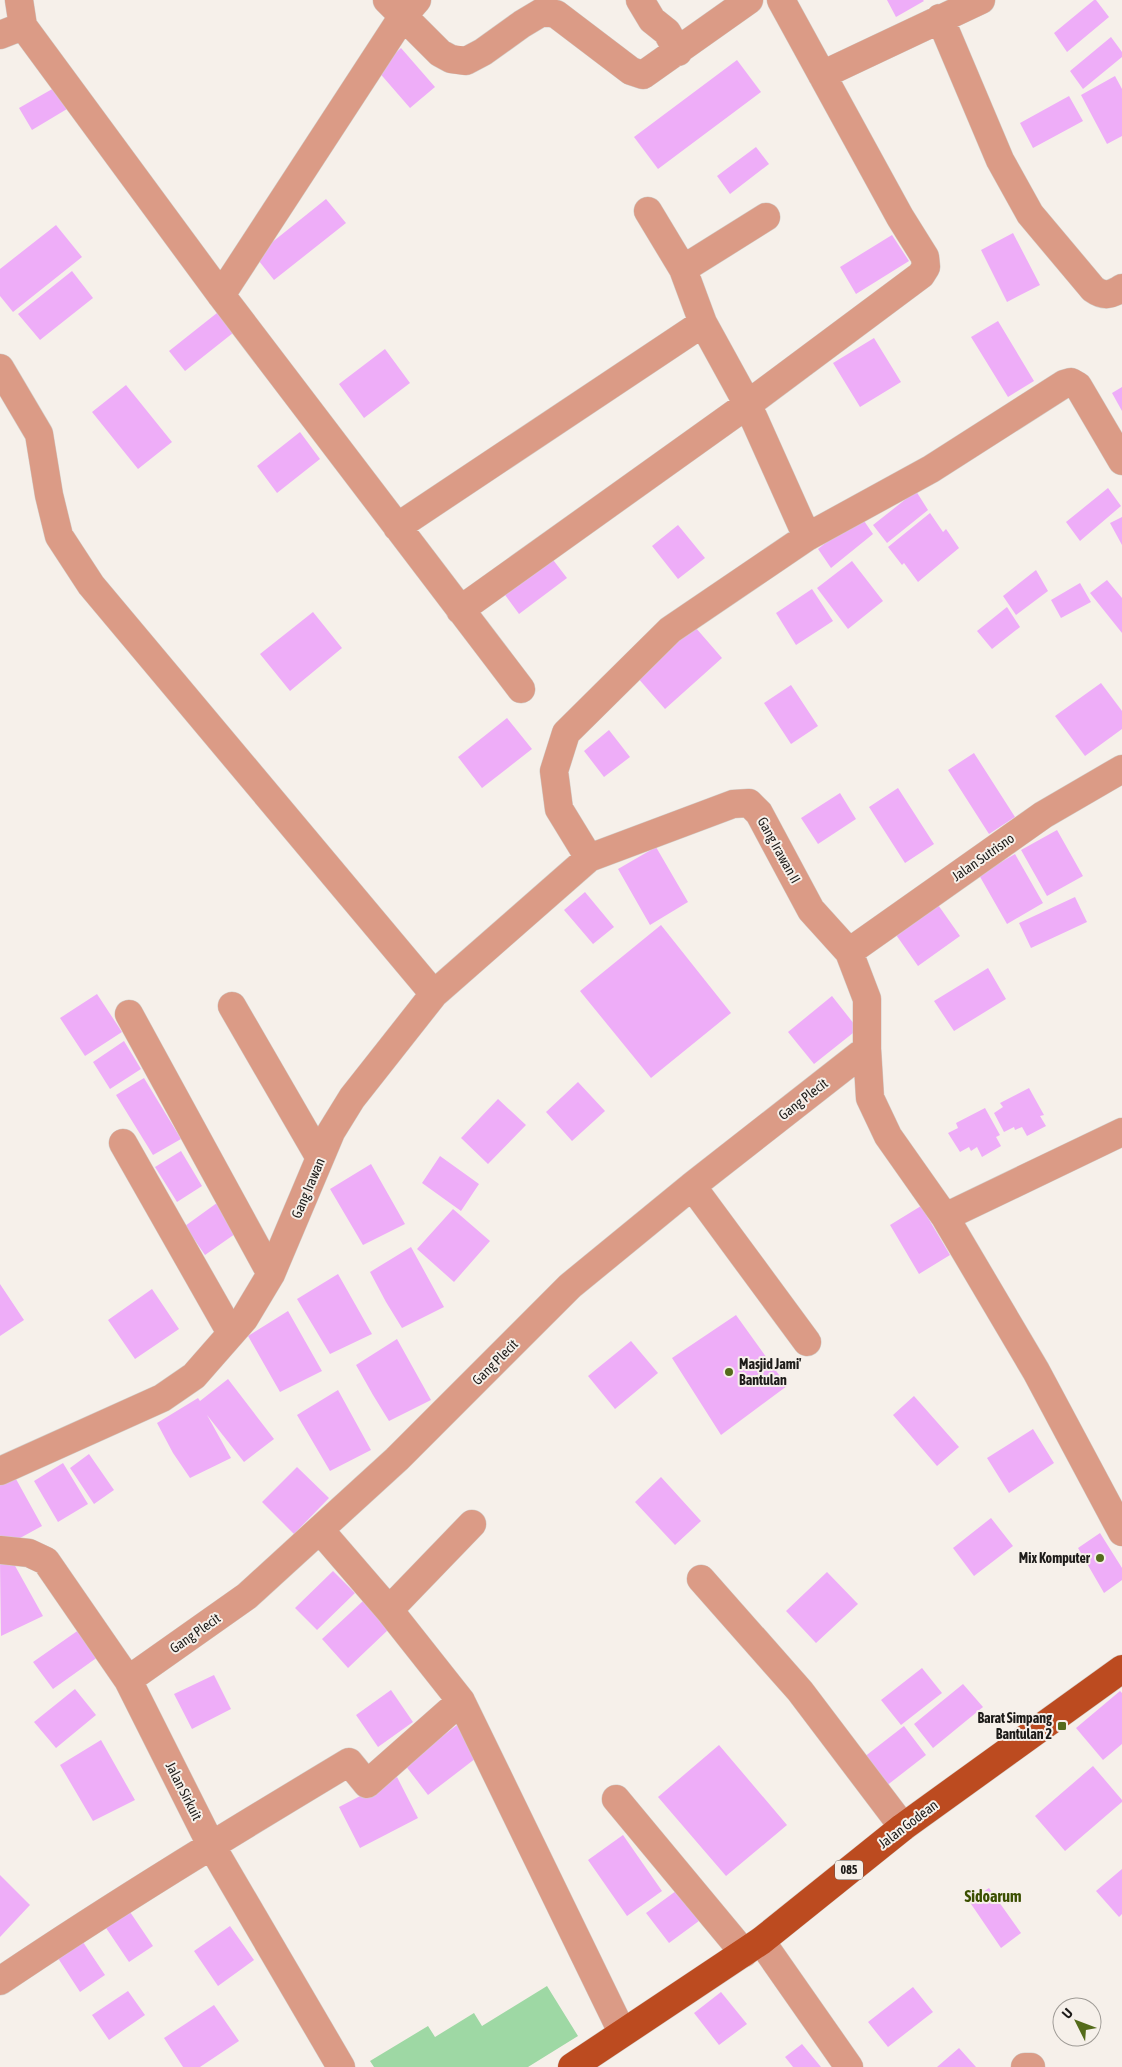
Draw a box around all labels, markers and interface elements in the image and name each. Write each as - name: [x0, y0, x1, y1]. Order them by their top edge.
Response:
- street label: Gang Irawan II: [754, 814, 804, 886]
- street label: Jalan Sutrisno: [949, 830, 1017, 884]
- street label: Gang Plecit: [775, 1075, 831, 1123]
- street label: Gang Irawan: [288, 1155, 328, 1221]
- street label: Gang Plecit: [469, 1336, 521, 1388]
- place label: Masjid Jami' Bantulan: [739, 1356, 802, 1388]
- marker: Masjid Jami' Bantulan: [723, 1366, 735, 1378]
- place label: Mix Komputer: [1019, 1550, 1091, 1566]
- marker: Mix Komputer: [1094, 1552, 1106, 1564]
- street label: Gang Plecit: [167, 1610, 223, 1656]
- place label: Barat Simpang Bantulan 2: [977, 1710, 1053, 1742]
- marker: Barat Simpang Bantulan 2: [1056, 1720, 1068, 1732]
- street label: Jalan Sirkuit: [162, 1759, 206, 1823]
- street label: Jalan Godean: [875, 1796, 941, 1852]
- road number: 085: [835, 1860, 863, 1880]
- district label: Sidoarum: [965, 1887, 1021, 1905]
- north arrow: [1052, 1997, 1102, 2047]
- text: U: [1059, 2005, 1076, 2022]

